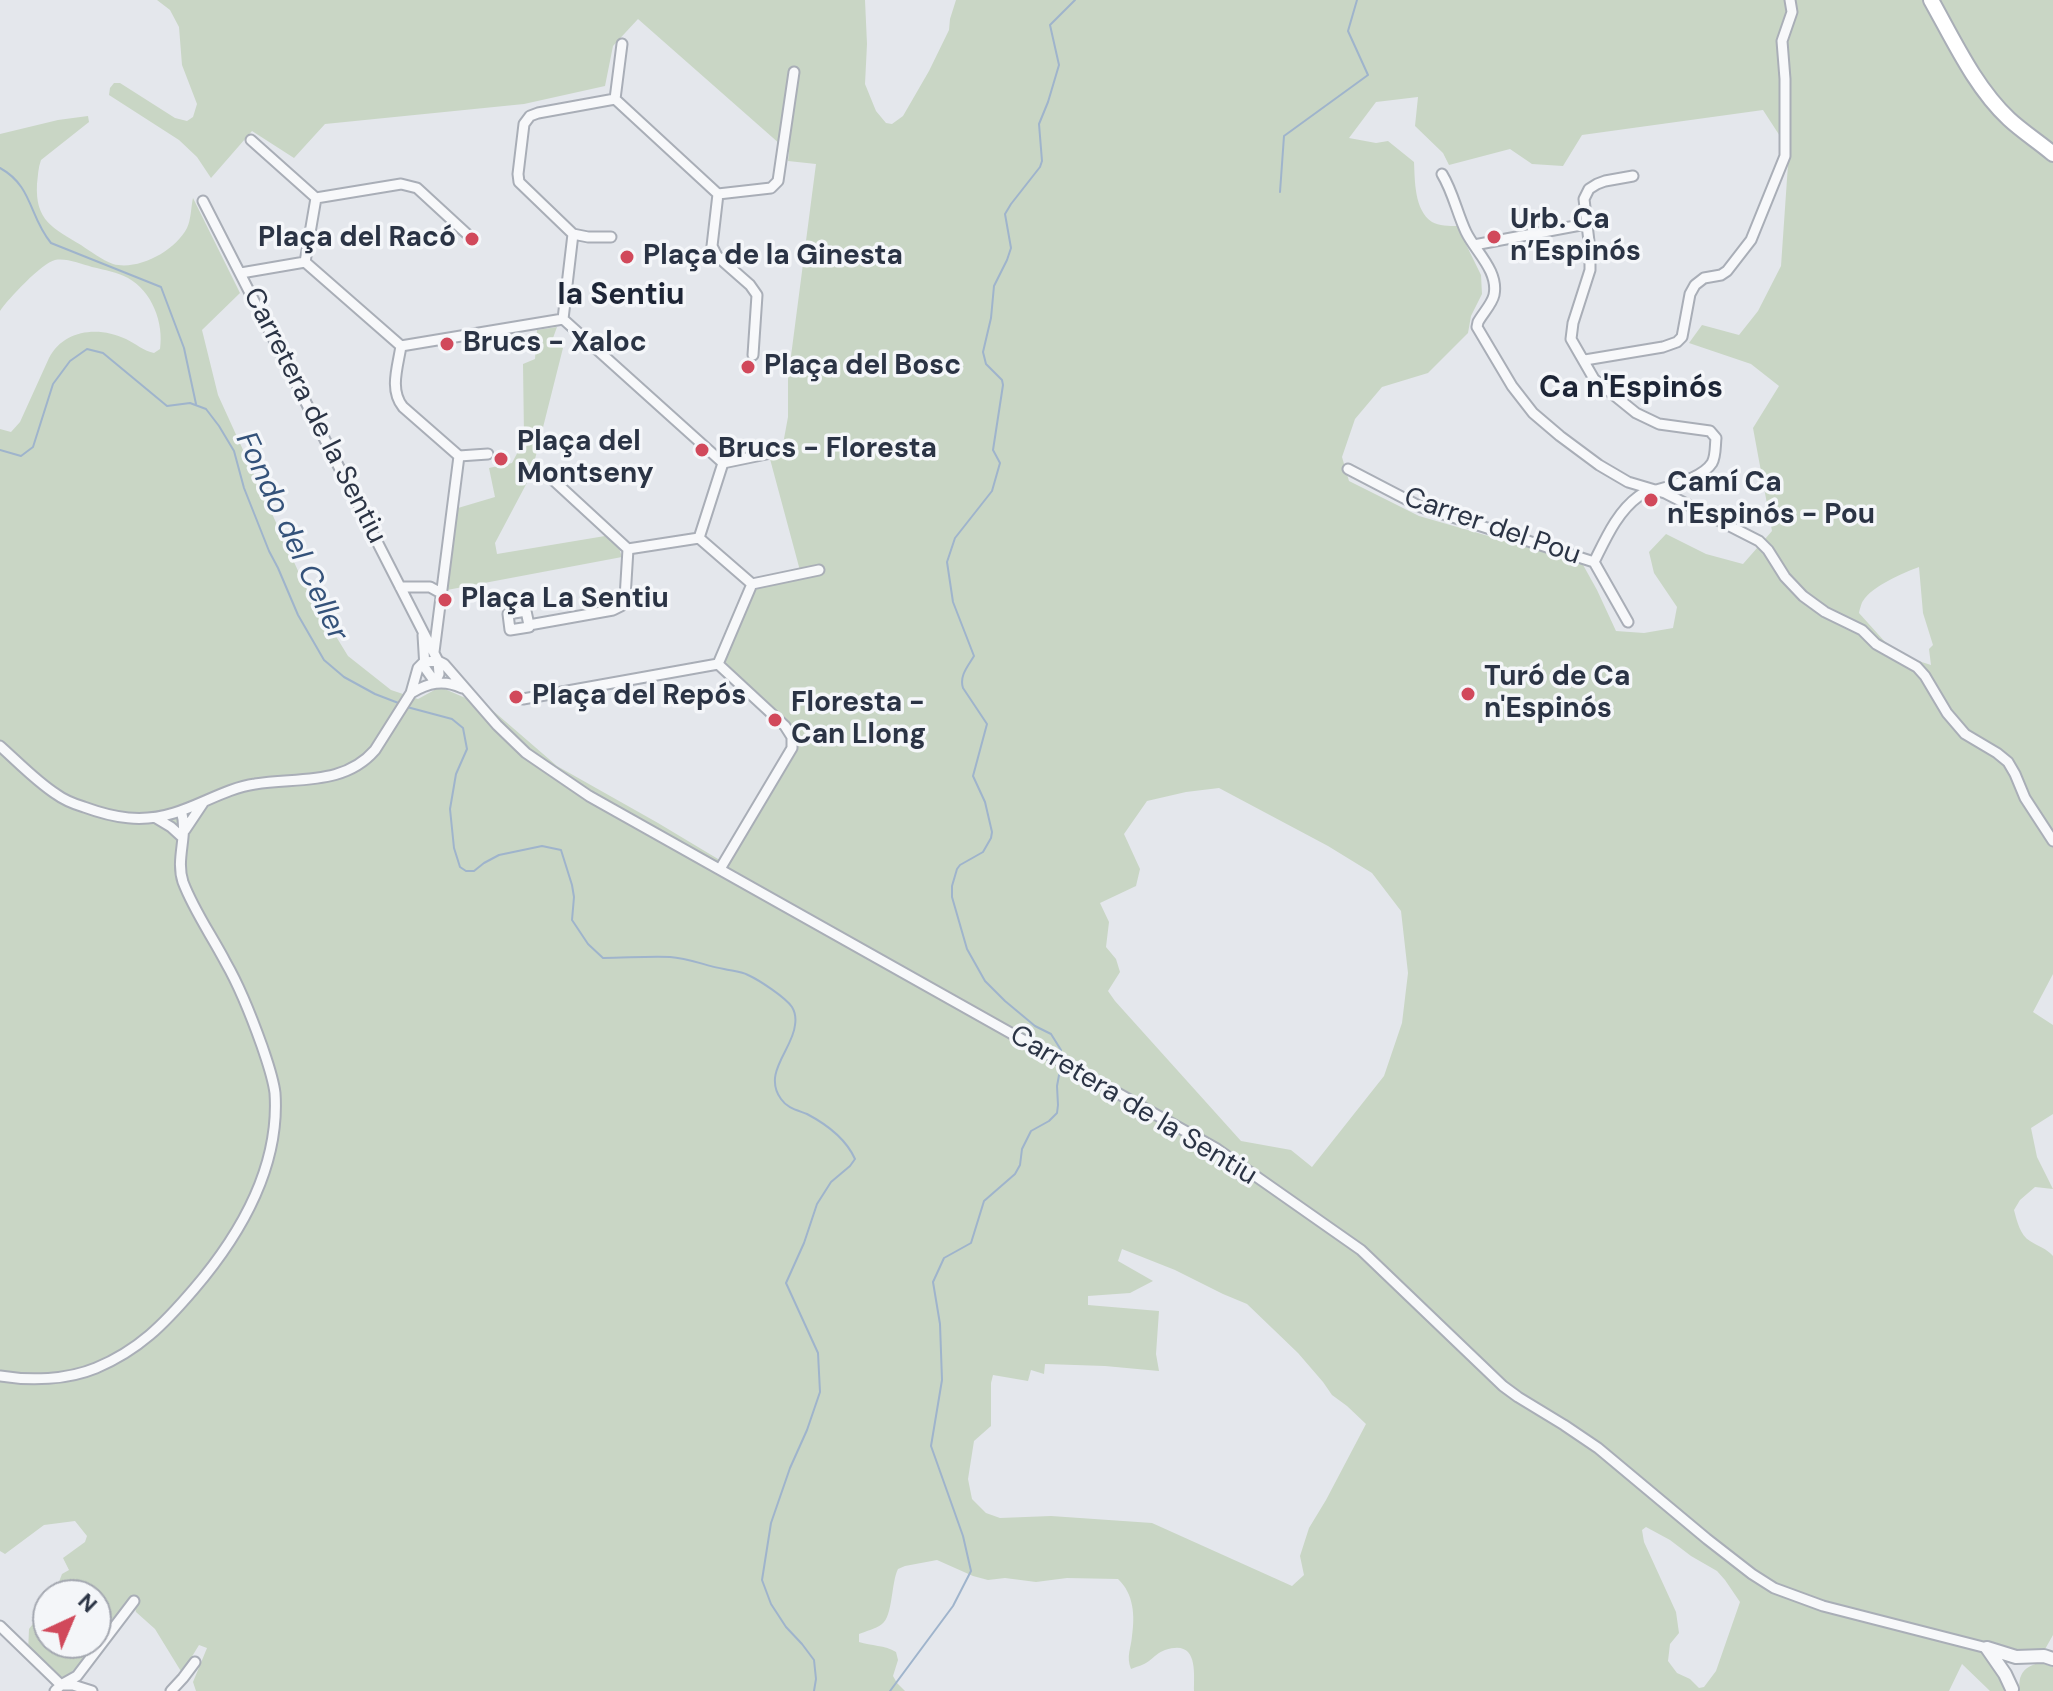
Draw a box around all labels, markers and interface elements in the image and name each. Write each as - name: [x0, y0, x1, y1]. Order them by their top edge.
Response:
- place label: Urb. Ca n’Espinós: [1510, 204, 1641, 270]
- place label: Plaça del Racó: [258, 222, 456, 256]
- marker: Urb. Ca n’Espinós: [1485, 228, 1503, 246]
- marker: Plaça del Racó: [463, 230, 481, 248]
- place label: Plaça de la Ginesta: [643, 240, 903, 274]
- marker: Plaça de la Ginesta: [618, 248, 636, 266]
- district label: la Sentiu: [557, 278, 685, 314]
- street label: Carretera de la Sentiu: [235, 283, 393, 549]
- place label: Brucs - Xaloc: [463, 327, 647, 361]
- marker: Brucs - Xaloc: [438, 335, 456, 353]
- place label: Plaça del Bosc: [764, 350, 961, 384]
- marker: Plaça del Bosc: [739, 358, 757, 376]
- district label: Ca n'Espinós: [1539, 371, 1723, 407]
- place label: Plaça del Montseny: [517, 426, 654, 492]
- water label: Fondo del Celler: [227, 427, 355, 647]
- place label: Brucs - Floresta: [718, 433, 937, 467]
- marker: Brucs - Floresta: [693, 441, 711, 459]
- marker: Plaça del Montseny: [492, 450, 510, 468]
- place label: Camí Ca n'Espinós - Pou: [1667, 467, 1875, 533]
- street label: Carrer del Pou: [1399, 481, 1585, 573]
- marker: Camí Ca n'Espinós - Pou: [1642, 491, 1660, 509]
- place label: Plaça La Sentiu: [461, 583, 669, 617]
- marker: Plaça La Sentiu: [436, 591, 454, 609]
- place label: Turó de Ca n'Espinós: [1484, 661, 1630, 727]
- place label: Plaça del Repós: [532, 680, 746, 714]
- marker: Turó de Ca n'Espinós: [1459, 685, 1477, 703]
- place label: Floresta - Can Llong: [791, 687, 926, 753]
- marker: Plaça del Repós: [507, 688, 525, 706]
- marker: Floresta - Can Llong: [766, 711, 784, 729]
- street label: Carretera de la Sentiu: [1003, 1019, 1263, 1193]
- north arrow: [32, 1579, 112, 1659]
- text: N: [72, 1587, 103, 1619]

